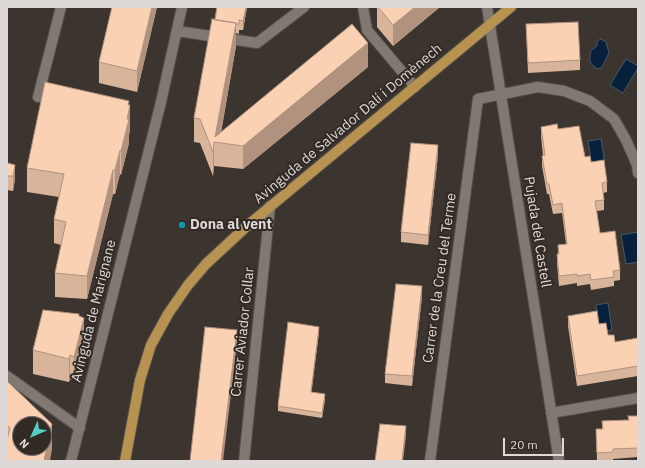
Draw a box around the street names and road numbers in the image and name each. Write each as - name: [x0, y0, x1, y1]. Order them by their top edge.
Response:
- street label: Avinguda de Salvador Dalí i Domènech: [251, 40, 445, 208]
- street label: Pujada del Castell: [520, 175, 554, 289]
- street label: Carrer de la Creu del Terme: [420, 192, 460, 364]
- street label: Avinguda de Marignane: [68, 238, 120, 384]
- street label: Carrer Aviador Collar: [228, 266, 258, 398]

